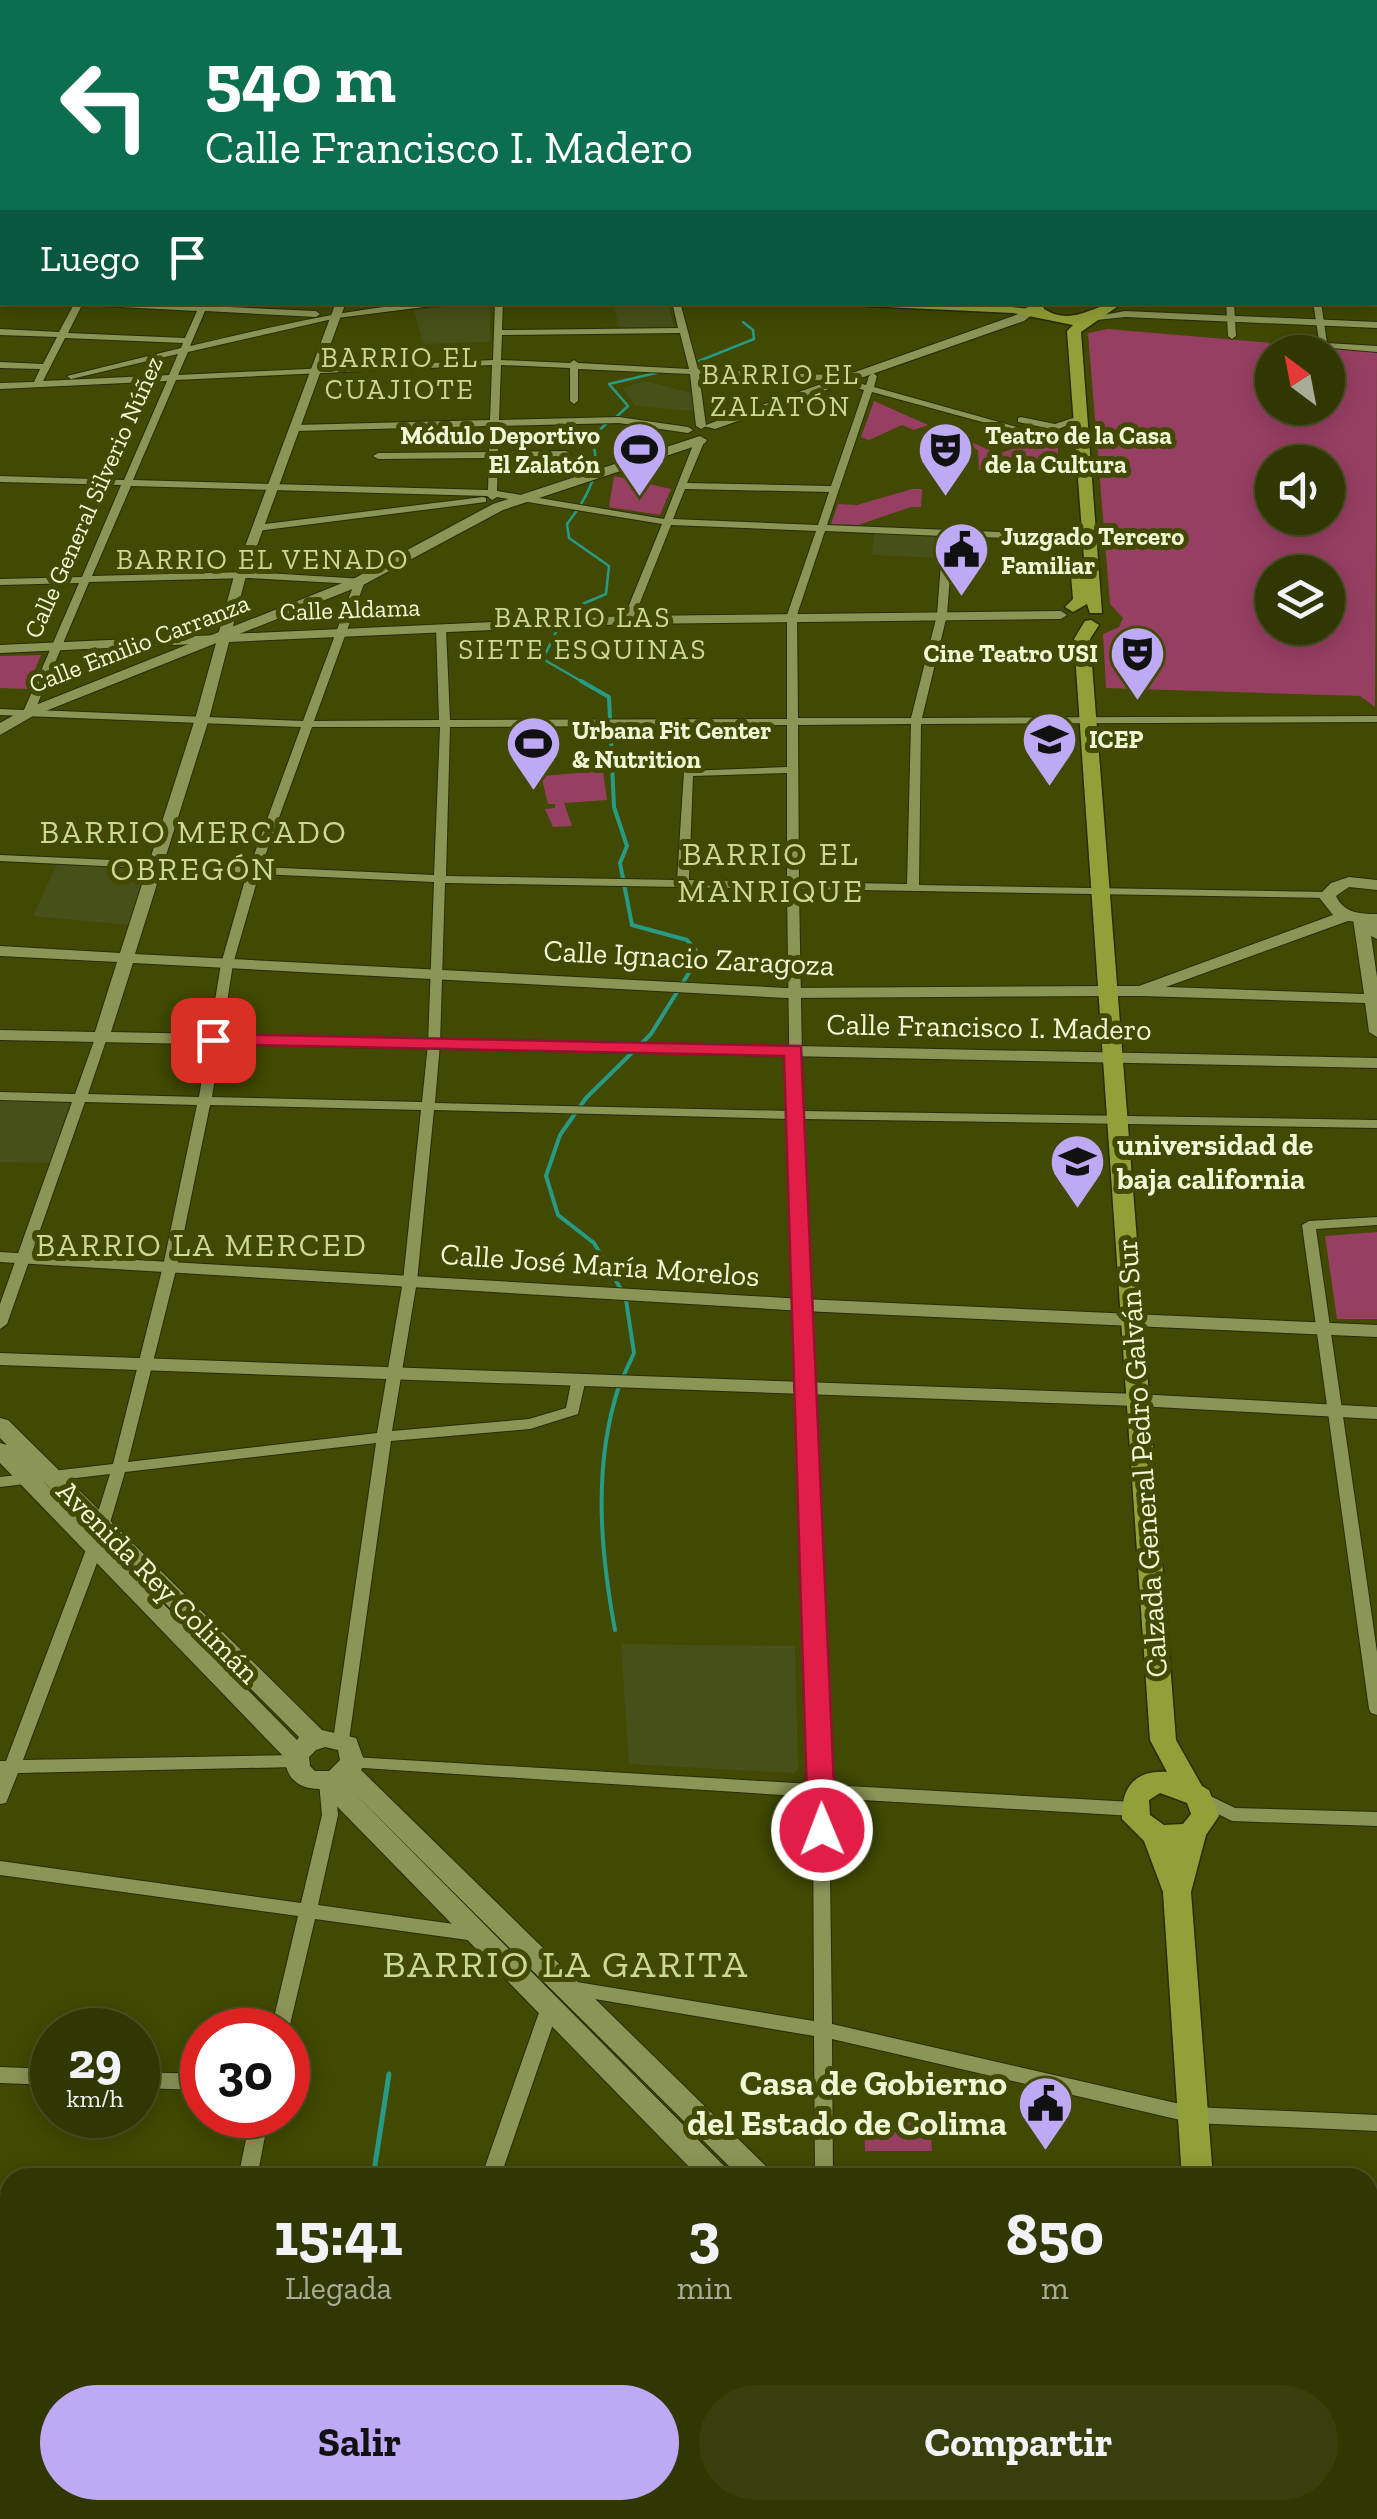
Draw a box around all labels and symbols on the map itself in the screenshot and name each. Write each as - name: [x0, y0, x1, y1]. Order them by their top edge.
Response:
- north arrow: [1255, 335, 1345, 425]
- district label: BARRIO EL CUAJIOTE: [321, 341, 479, 406]
- street label: Calle General Silverio Núñez: [17, 351, 169, 643]
- district label: BARRIO EL ZALATÓN: [702, 358, 860, 423]
- sports icon: Módulo Deportivo El Zalatón: [609, 419, 669, 498]
- theatre icon: Teatro de la Casa de la Cultura: [916, 419, 976, 498]
- place label: Módulo Deportivo El Zalatón: [400, 420, 600, 479]
- place label: Teatro de la Casa de la Cultura: [985, 420, 1172, 479]
- public building icon: Juzgado Tercero Familiar: [932, 520, 992, 599]
- place label: Juzgado Tercero Familiar: [1001, 521, 1184, 580]
- district label: BARRIO EL VENADO: [116, 543, 410, 576]
- street label: Calle Emilio Carranza: [25, 587, 253, 699]
- street label: Calle Aldama: [279, 592, 421, 626]
- district label: BARRIO LAS SIETE ESQUINAS: [458, 601, 708, 666]
- theatre icon: Cine Teatro USI: [1107, 623, 1167, 702]
- place label: Cine Teatro USI: [924, 638, 1098, 668]
- school or university icon: ICEP: [1020, 709, 1080, 788]
- sports icon: Urbana Fit Center & Nutrition: [503, 714, 563, 793]
- place label: Urbana Fit Center & Nutrition: [572, 715, 771, 774]
- place label: ICEP: [1089, 724, 1143, 754]
- district label: BARRIO MERCADO OBREGÓN: [40, 813, 348, 888]
- district label: BARRIO EL MANRIQUE: [677, 835, 865, 910]
- street label: Calle Ignacio Zaragoza: [543, 932, 835, 984]
- pin: [171, 998, 256, 1083]
- street label: Calle Francisco I. Madero: [826, 1006, 1152, 1048]
- place label: universidad de baja california: [1116, 1127, 1313, 1197]
- school or university icon: universidad de baja california: [1048, 1132, 1108, 1211]
- district label: BARRIO LA MERCED: [36, 1226, 368, 1264]
- street label: Calle José María Morelos: [439, 1236, 761, 1294]
- street label: Calzada General Pedro Galván Sur: [1109, 1237, 1175, 1679]
- street label: Avenida Rey Colimán: [49, 1473, 267, 1691]
- position arrow: [770, 1778, 874, 1882]
- district label: BARRIO LA GARITA: [383, 1941, 749, 1987]
- speed limit sign: 30: [180, 2008, 310, 2138]
- place label: Casa de Gobierno del Estado de Colima: [687, 2062, 1007, 2144]
- public building icon: Casa de Gobierno del Estado de Colima: [1016, 2073, 1076, 2152]

